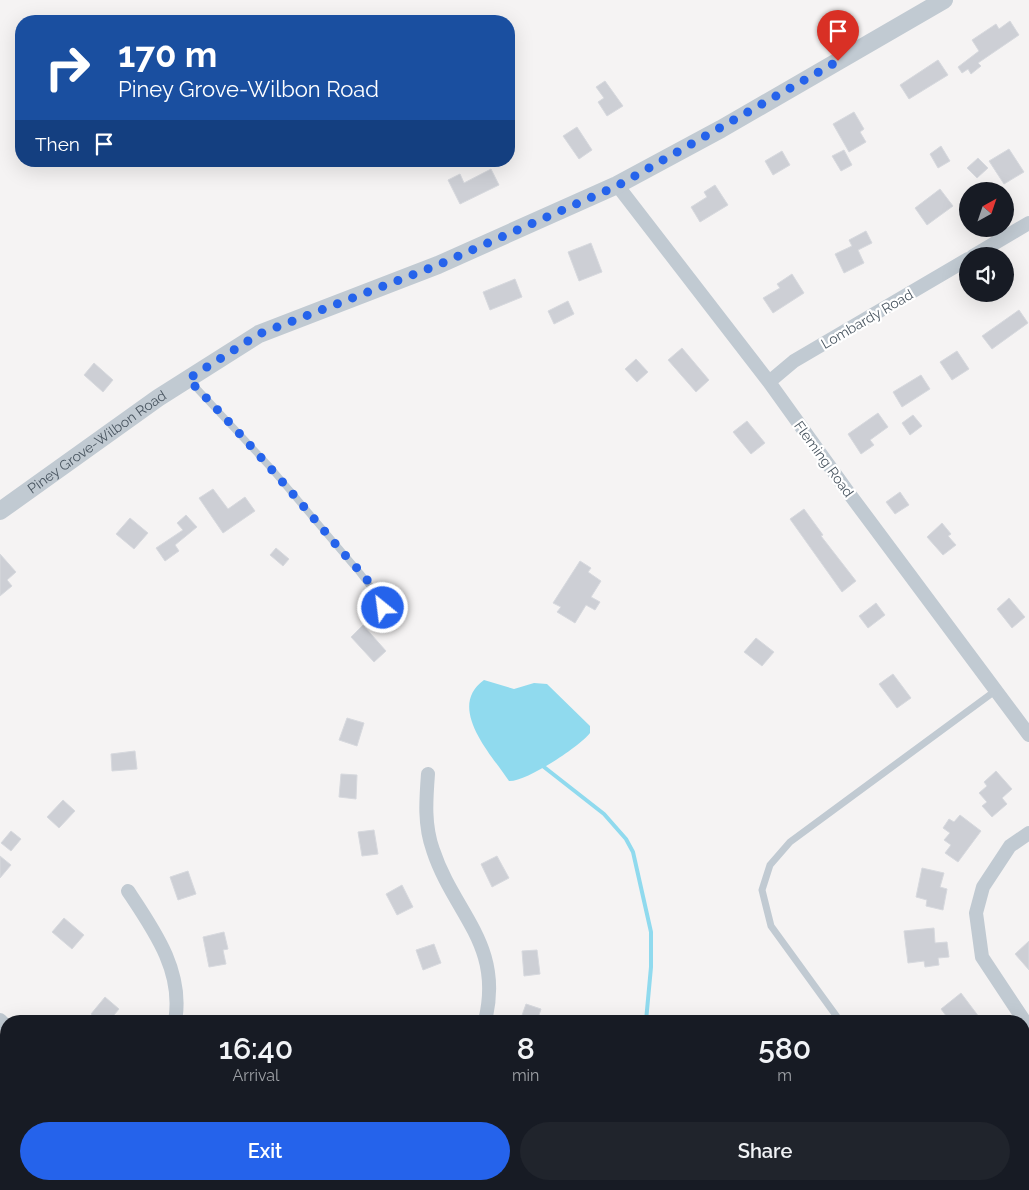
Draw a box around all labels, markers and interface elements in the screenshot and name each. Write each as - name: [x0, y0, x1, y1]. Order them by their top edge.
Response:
- pin: [817, 10, 859, 61]
- icon: arrive: [824, 17, 852, 45]
- text: 170 m: [118, 34, 217, 75]
- icon: right: [35, 35, 100, 100]
- text: Piney Grove-Wilbon Road: [118, 76, 379, 102]
- icon: arrive: [90, 130, 118, 158]
- text: Then: [35, 133, 80, 155]
- north arrow: [959, 182, 1014, 238]
- map controls: [959, 182, 1014, 302]
- button: sound: [959, 247, 1014, 302]
- street label: Lombardy Road: [818, 286, 916, 352]
- street label: Piney Grove-Wilbon Road: [25, 387, 169, 497]
- street label: Fleming Road: [791, 418, 857, 500]
- position arrow: [356, 581, 408, 633]
- text: 16:40: [219, 1031, 293, 1066]
- text: 8: [517, 1031, 535, 1066]
- text: 580: [758, 1031, 811, 1066]
- text: Arrival: [232, 1066, 279, 1085]
- text: min: [512, 1066, 539, 1085]
- text: m: [777, 1066, 792, 1085]
- button: Exit: [20, 1122, 510, 1180]
- button: Share: [520, 1122, 1010, 1180]

